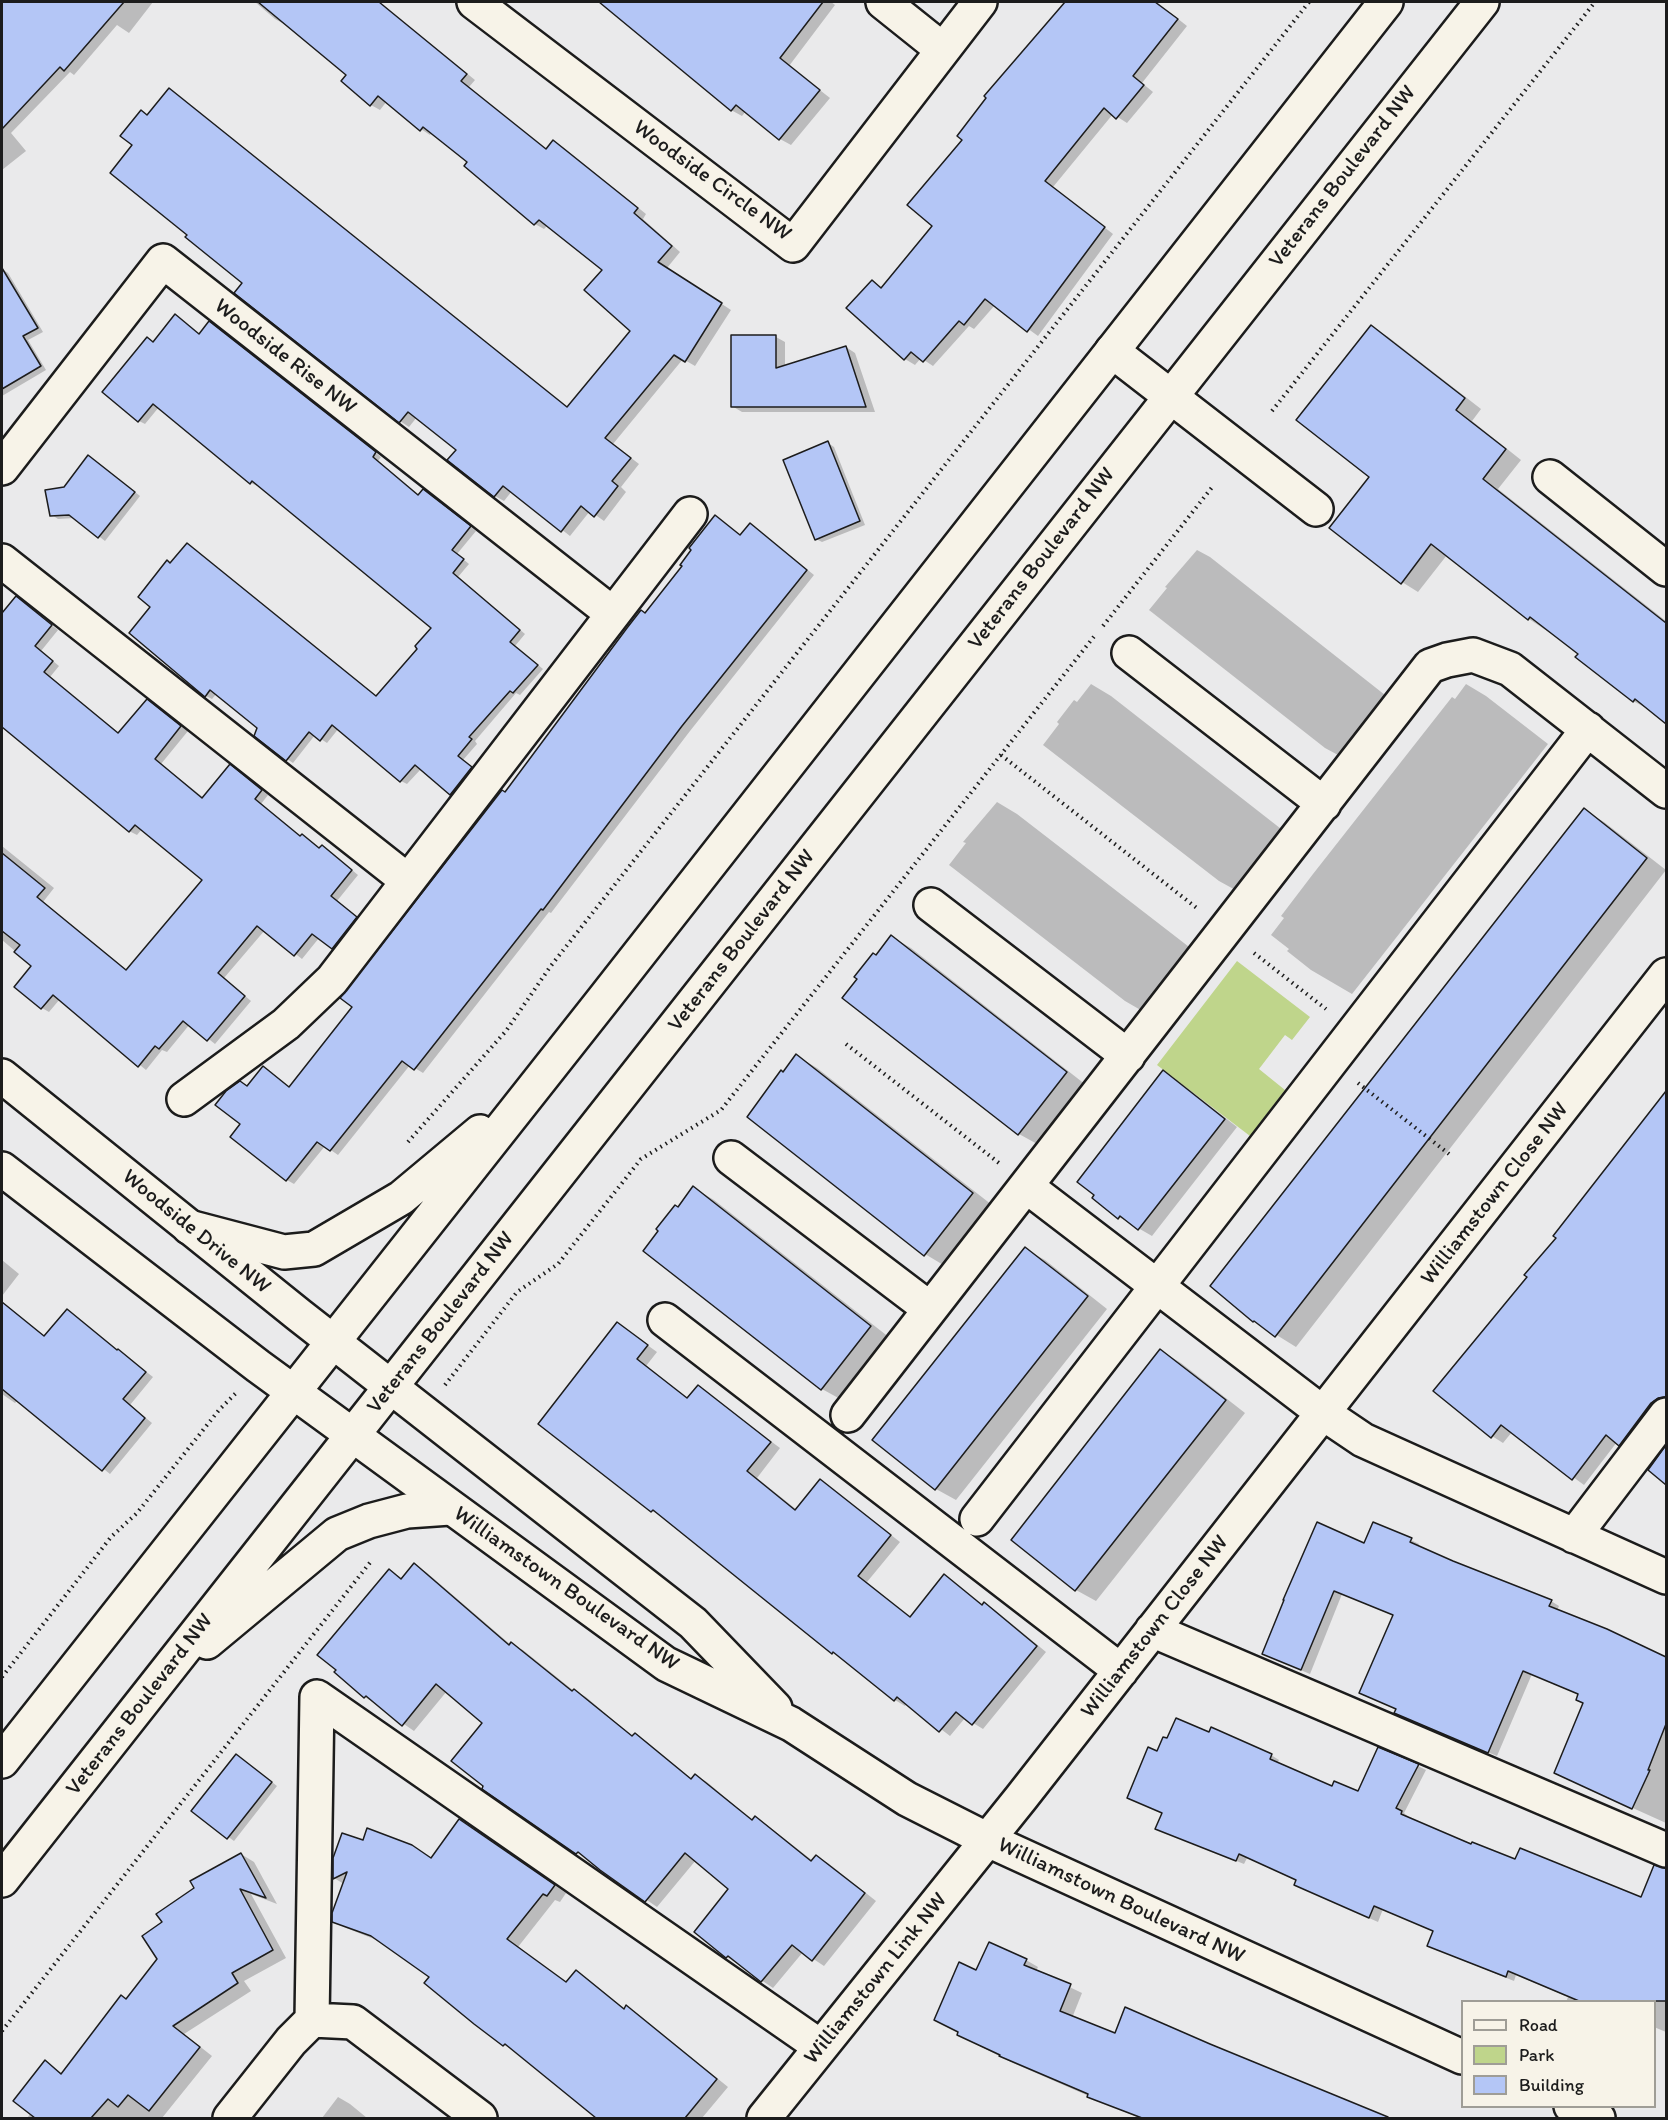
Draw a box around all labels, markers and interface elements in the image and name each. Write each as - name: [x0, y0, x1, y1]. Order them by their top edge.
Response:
- street label: Veterans Boulevard NW: [1264, 81, 1422, 273]
- street label: Woodside Circle NW: [628, 115, 796, 247]
- street label: Woodside Rise NW: [209, 293, 361, 421]
- street label: Veterans Boulevard NW: [963, 463, 1121, 655]
- street label: Veterans Boulevard NW: [663, 845, 821, 1037]
- street label: Williamstown Close NW: [1415, 1097, 1575, 1291]
- street label: Woodside Drive NW: [116, 1164, 276, 1300]
- street label: Veterans Boulevard NW: [362, 1227, 520, 1419]
- street label: Williamstown Boulevard NW: [448, 1501, 684, 1677]
- street label: Williamstown Close NW: [1075, 1530, 1235, 1724]
- street label: Veterans Boulevard NW: [61, 1609, 219, 1801]
- street label: Williamstown Boulevard NW: [993, 1832, 1249, 1970]
- street label: Williamstown Link NW: [799, 1888, 953, 2070]
- legend: [1461, 2000, 1656, 2108]
- text: Road: [1519, 2014, 1558, 2036]
- text: Park: [1519, 2044, 1554, 2066]
- text: Building: [1519, 2074, 1584, 2096]

